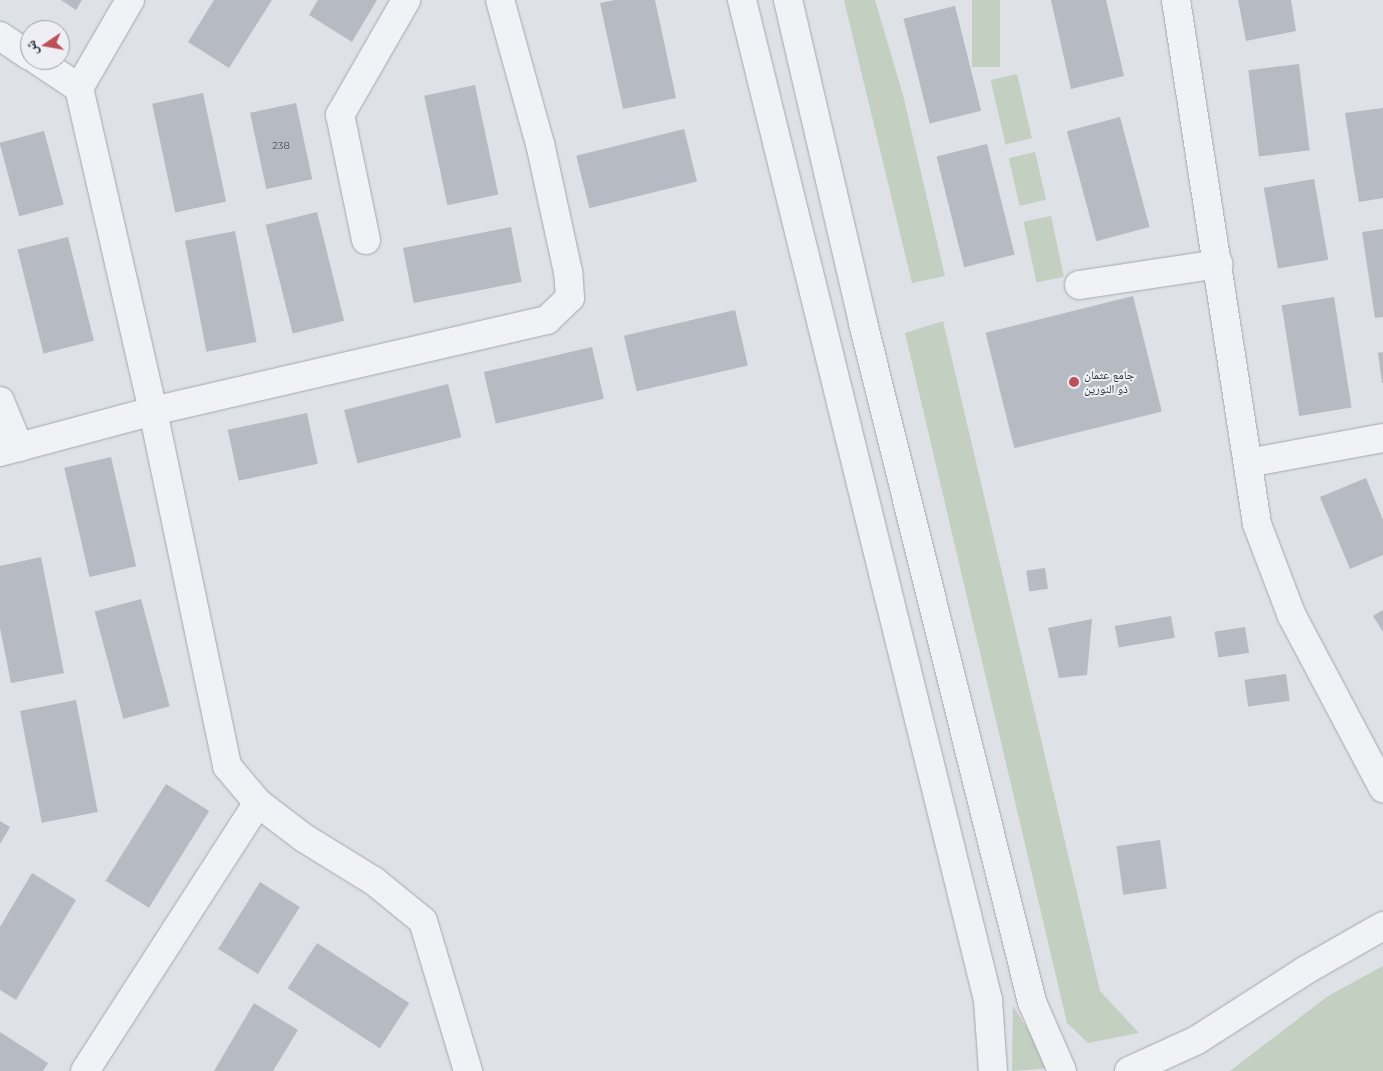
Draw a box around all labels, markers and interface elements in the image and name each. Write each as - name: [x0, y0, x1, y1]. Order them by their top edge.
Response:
- north arrow: [20, 20, 70, 70]
- text: ش: [21, 39, 42, 57]
- house number: 238: [272, 140, 290, 152]
- place label: جامع عثمان ذو النورين: [1084, 368, 1134, 396]
- marker: جامع عثمان ذو النورين: [1068, 376, 1080, 388]

